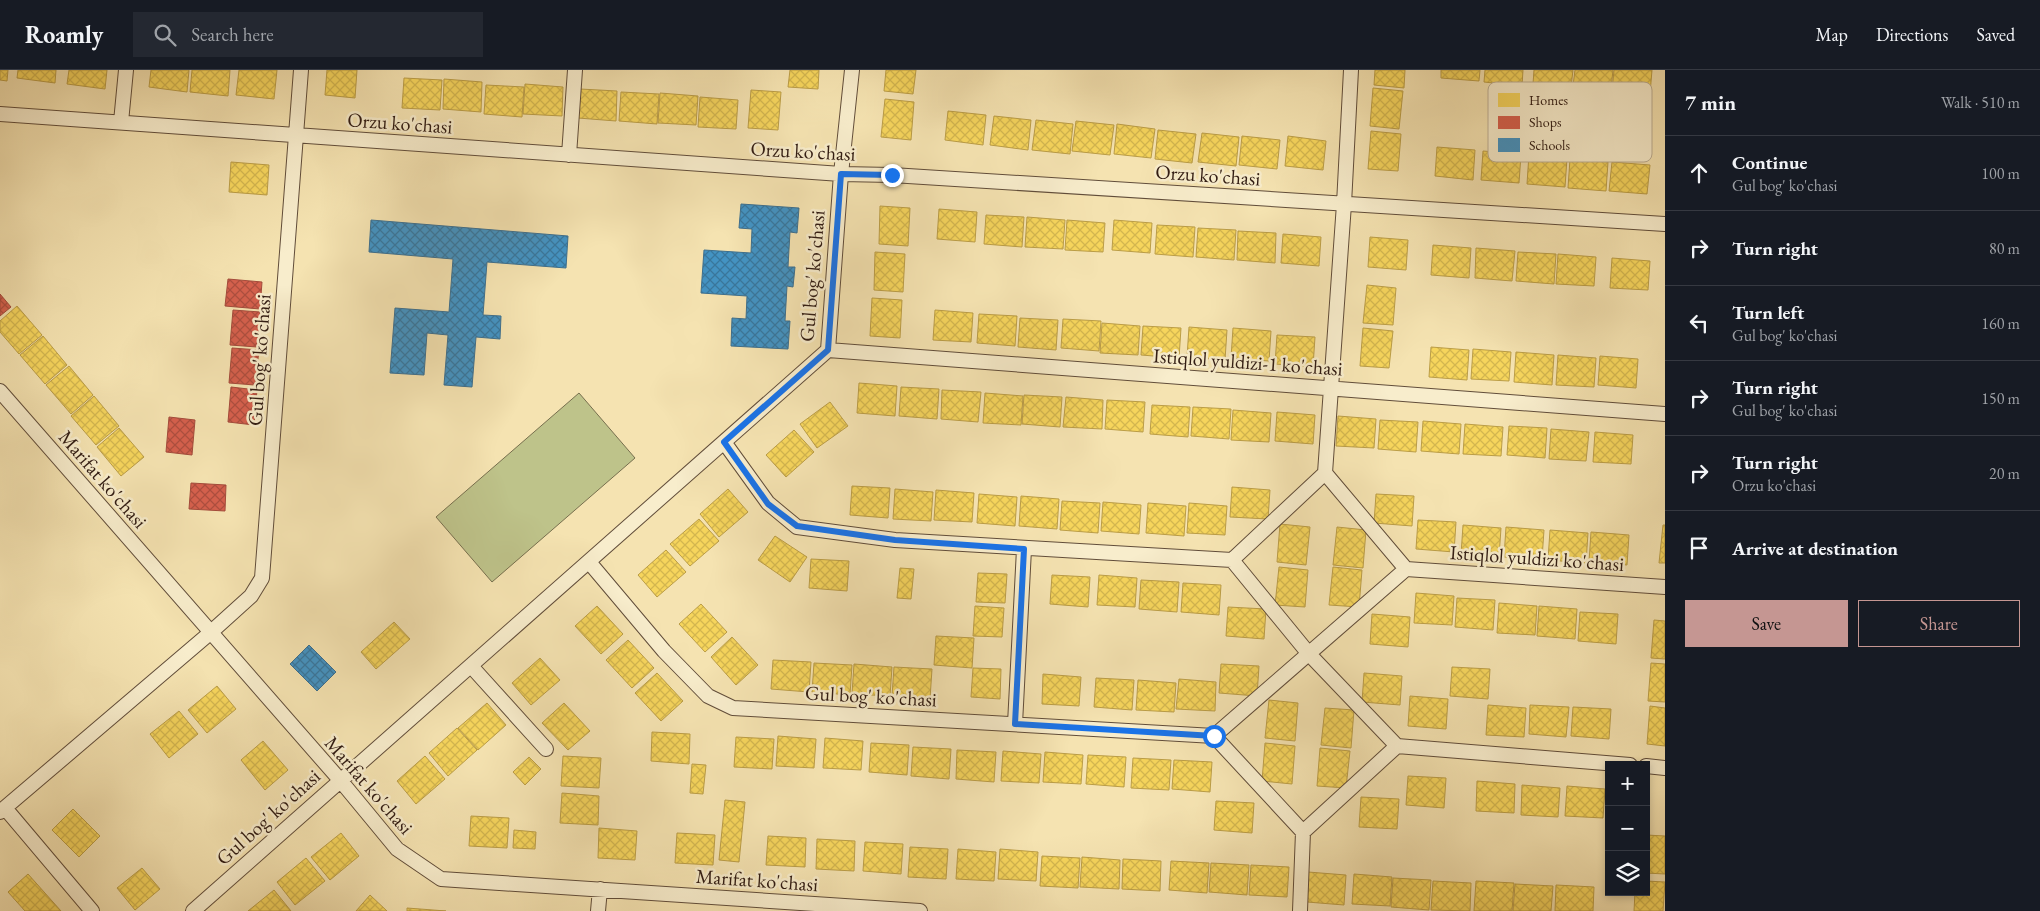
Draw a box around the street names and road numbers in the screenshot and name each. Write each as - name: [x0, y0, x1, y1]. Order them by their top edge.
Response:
- street label: Orzu ko'chasi: [347, 106, 453, 140]
- street label: Orzu ko'chasi: [750, 135, 856, 167]
- street label: Orzu ko'chasi: [1155, 158, 1261, 192]
- street label: Gul bog' ko'chasi: [793, 209, 831, 343]
- street label: Gul bog' ko'chasi: [241, 293, 277, 427]
- street label: Istiqlol yuldizi-1 ko'chasi: [1152, 342, 1344, 382]
- street label: Marifat ko'chasi: [53, 424, 153, 534]
- street label: Istiqlol yuldizi ko'chasi: [1449, 539, 1625, 577]
- street label: Gul bog' ko'chasi: [804, 680, 938, 712]
- street label: Marifat ko'chasi: [319, 730, 419, 840]
- street label: Gul bog' ko'chasi: [210, 763, 326, 871]
- street label: Marifat ko'chasi: [695, 863, 819, 897]

